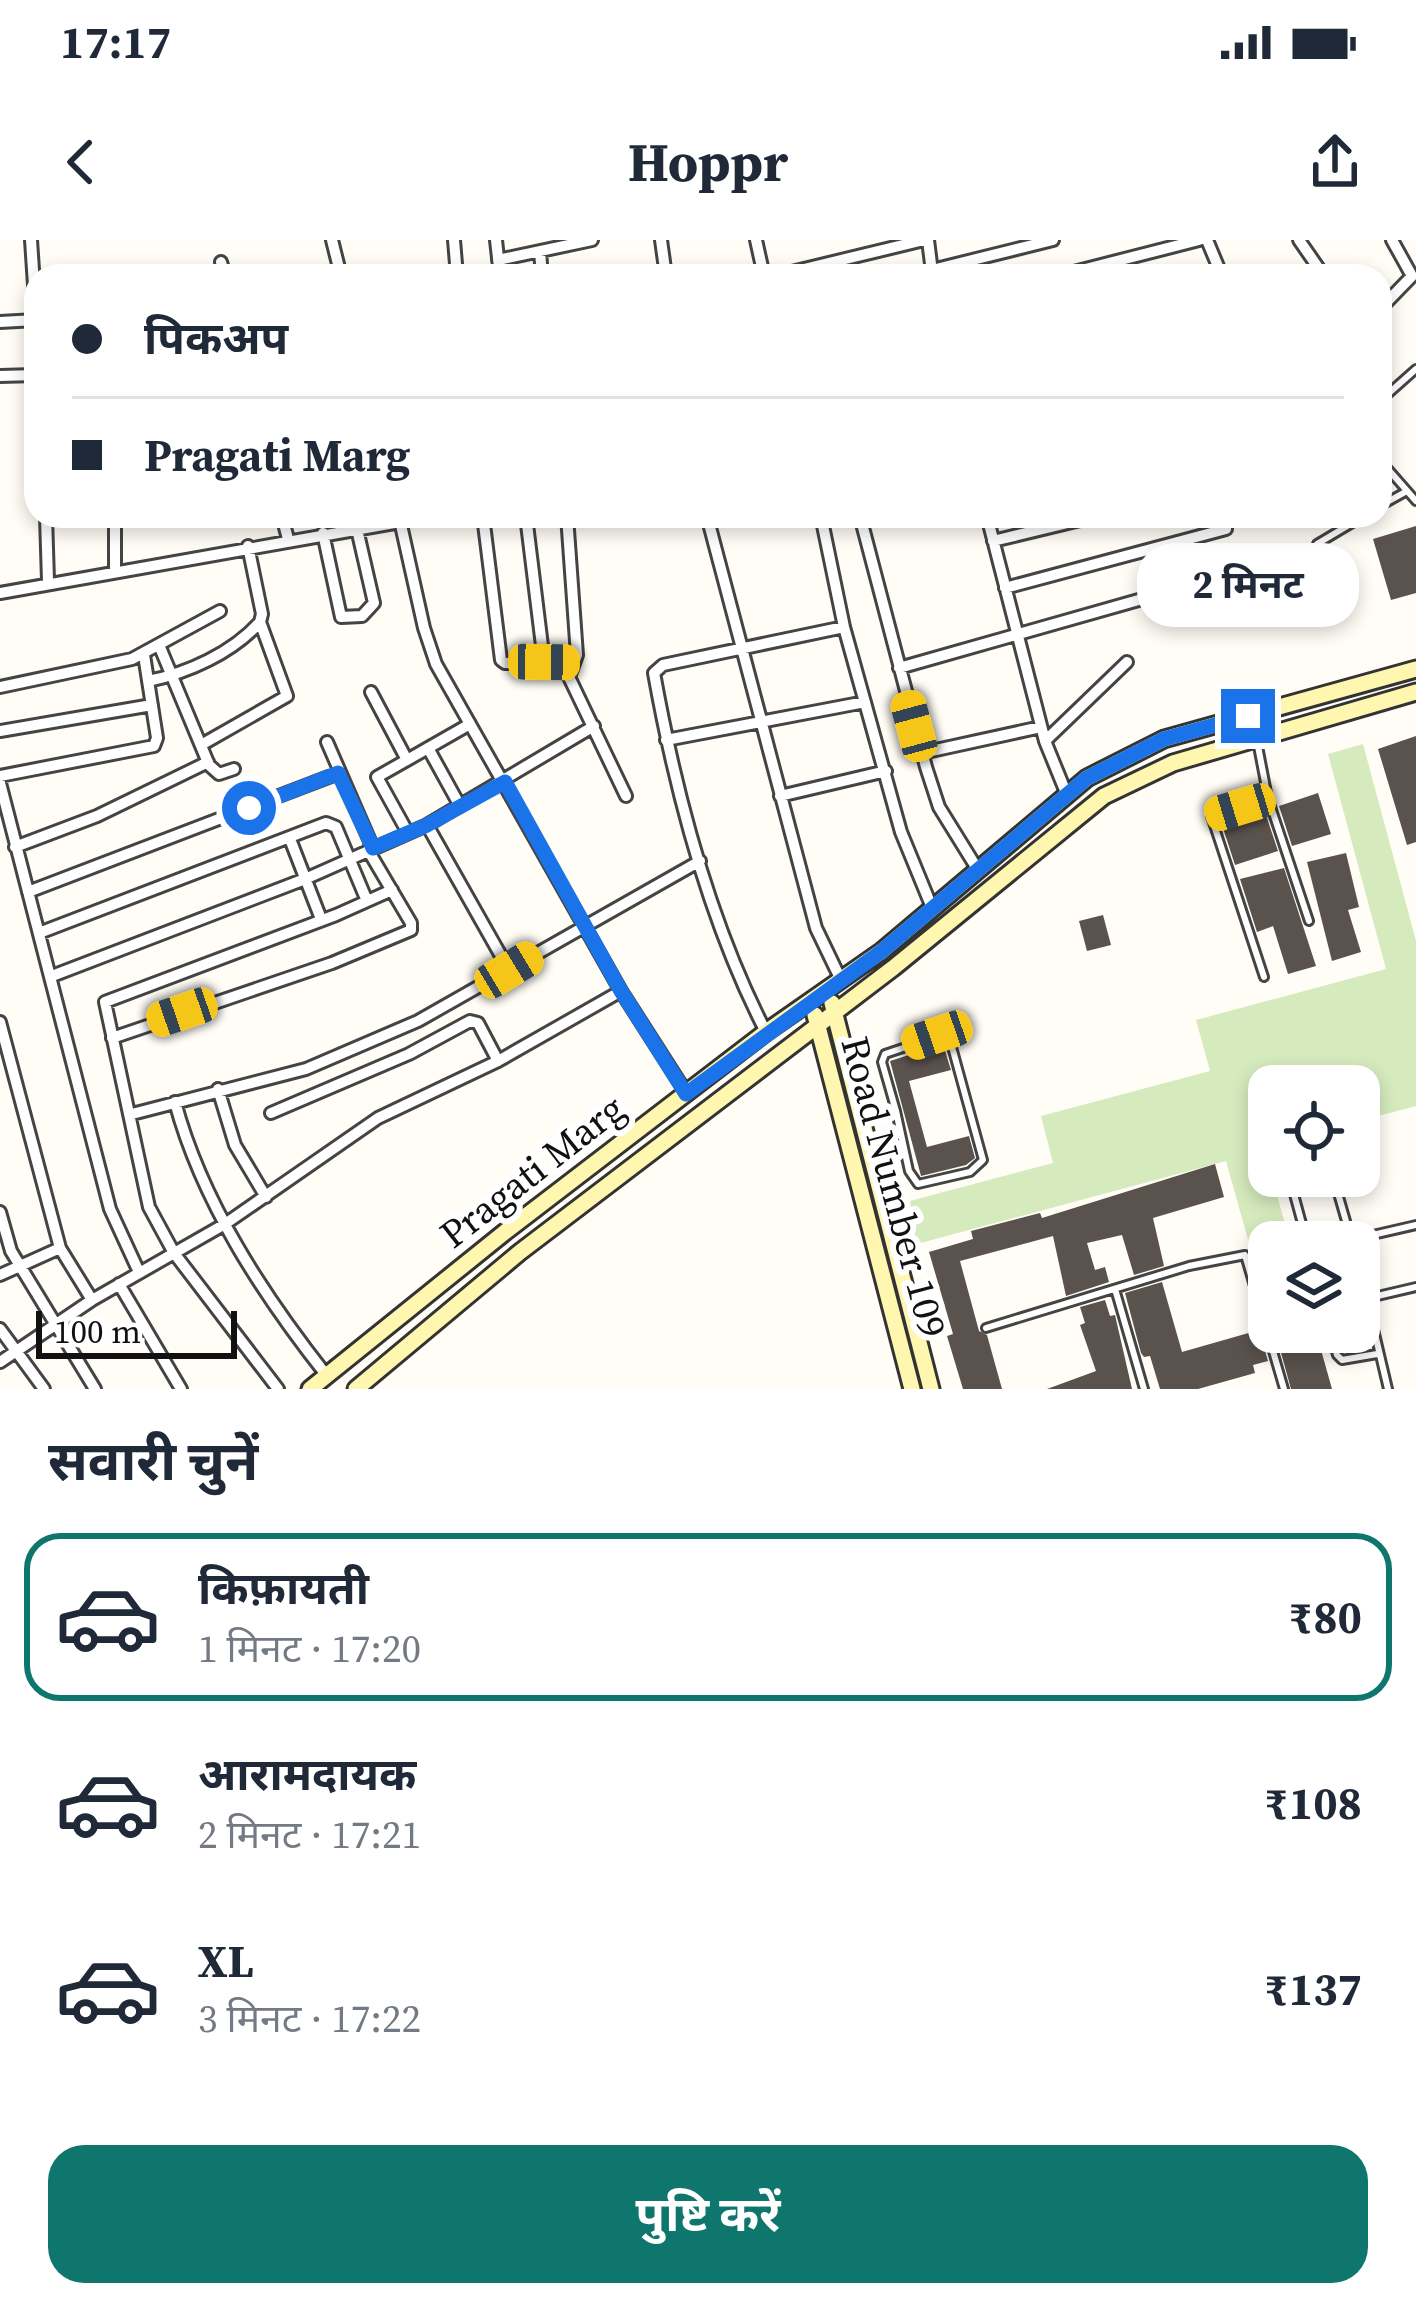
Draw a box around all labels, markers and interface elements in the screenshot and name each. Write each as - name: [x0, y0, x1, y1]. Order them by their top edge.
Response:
- text: 17:17: [60, 11, 171, 73]
- text: Hoppr: [628, 125, 788, 199]
- icon: back: [48, 129, 114, 195]
- icon: share: [1302, 129, 1368, 195]
- text: पिकअप: [144, 307, 288, 369]
- text: Pragati Marg: [144, 424, 410, 486]
- callout: 2 मिनट: [1137, 542, 1359, 626]
- text: 2 मिनट: [1192, 558, 1304, 611]
- car: [508, 643, 580, 681]
- car: [887, 687, 941, 765]
- route end: [1221, 689, 1275, 743]
- car: [1200, 779, 1280, 835]
- route start: [222, 781, 276, 835]
- car: [469, 936, 549, 1004]
- car: [142, 983, 222, 1041]
- car: [897, 1006, 977, 1064]
- street label: Road Number 109: [828, 1031, 960, 1343]
- map controls: [1248, 1065, 1380, 1353]
- button: locate: [1248, 1065, 1380, 1197]
- street label: Pragati Marg: [429, 1082, 635, 1260]
- button: layers: [1248, 1221, 1380, 1353]
- scale bar: [36, 1305, 237, 1358]
- text: 100 m: [54, 1309, 141, 1354]
- text: सवारी चुनें: [48, 1424, 258, 1498]
- text: किफ़ायती: [198, 1557, 369, 1619]
- icon: car: [54, 1563, 162, 1671]
- text: ₹80: [1289, 1586, 1362, 1648]
- text: 1 मिनट · 17:20: [198, 1622, 421, 1675]
- text: आरामदायक: [198, 1743, 416, 1805]
- icon: car: [54, 1749, 162, 1857]
- text: ₹108: [1264, 1772, 1362, 1834]
- text: 2 मिनट · 17:21: [198, 1808, 421, 1861]
- text: XL: [198, 1930, 254, 1992]
- icon: car: [54, 1935, 162, 2043]
- text: ₹137: [1264, 1958, 1362, 2020]
- text: 3 मिनट · 17:22: [198, 1992, 421, 2045]
- button: पुष्टि करें: [48, 2145, 1368, 2283]

